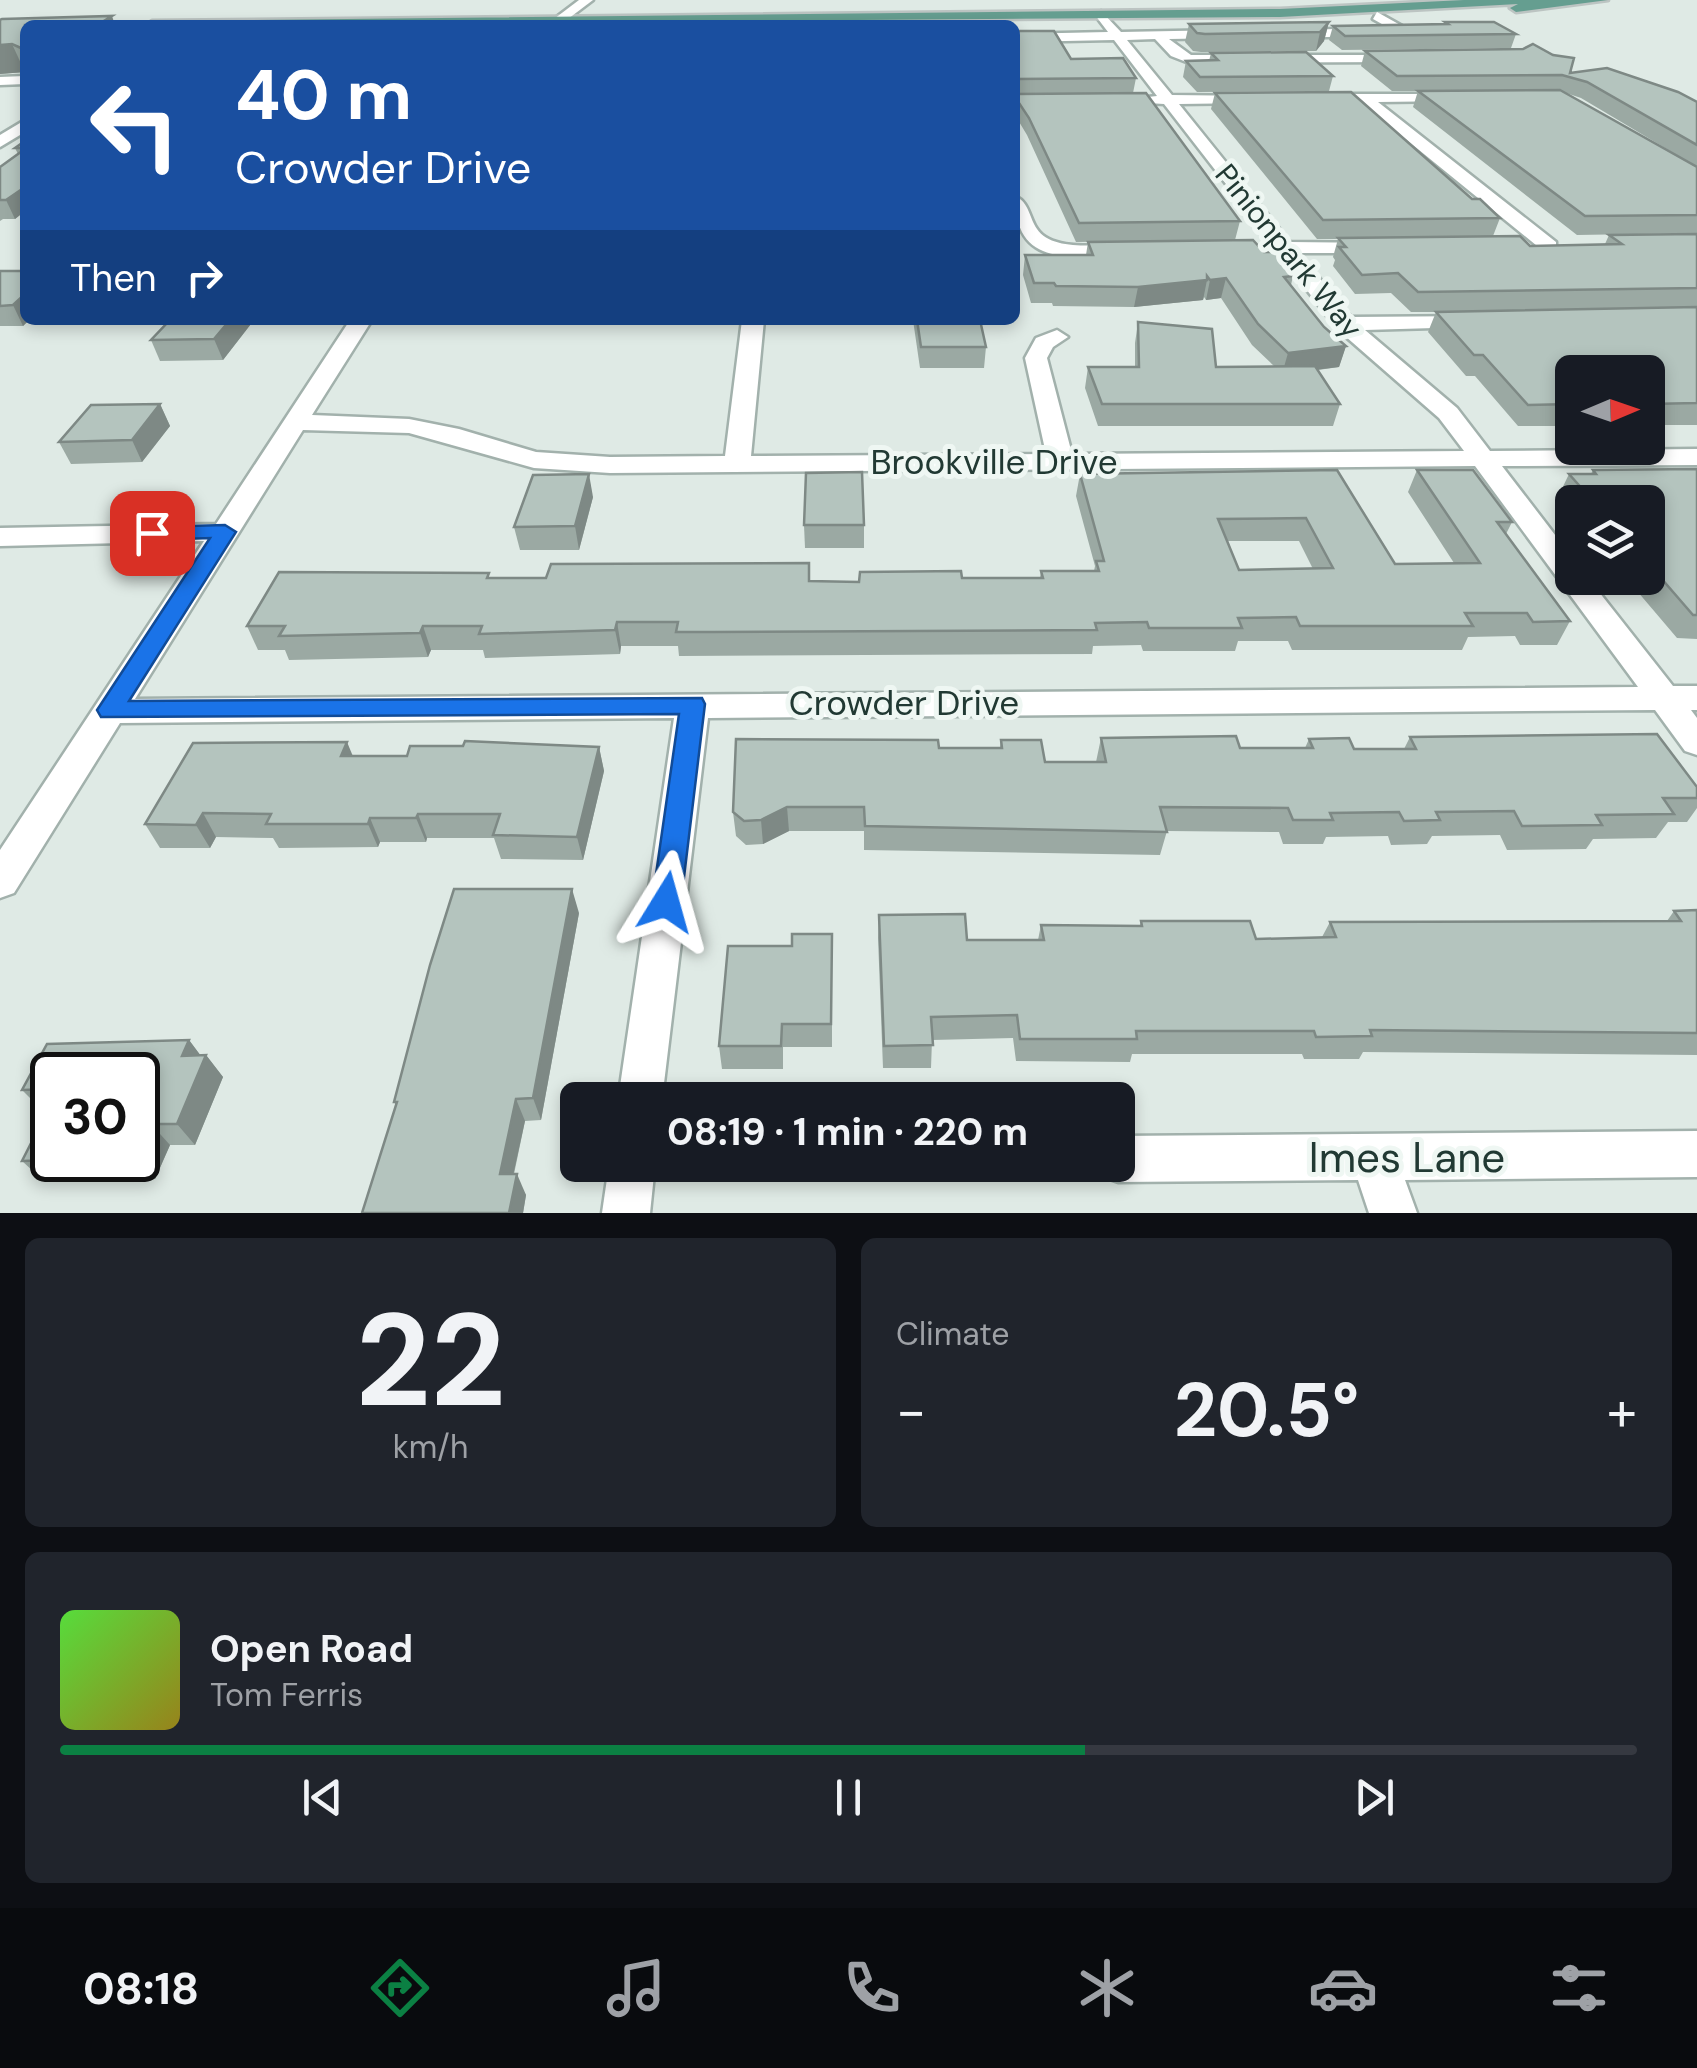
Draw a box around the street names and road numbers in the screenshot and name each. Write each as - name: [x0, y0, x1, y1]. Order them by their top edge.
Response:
- street label: Pinionpark Way: [1207, 156, 1372, 346]
- street label: Brookville Drive: [870, 439, 1118, 485]
- street label: Crowder Drive: [789, 680, 1019, 726]
- street label: Imes Lane: [1309, 1130, 1505, 1185]

